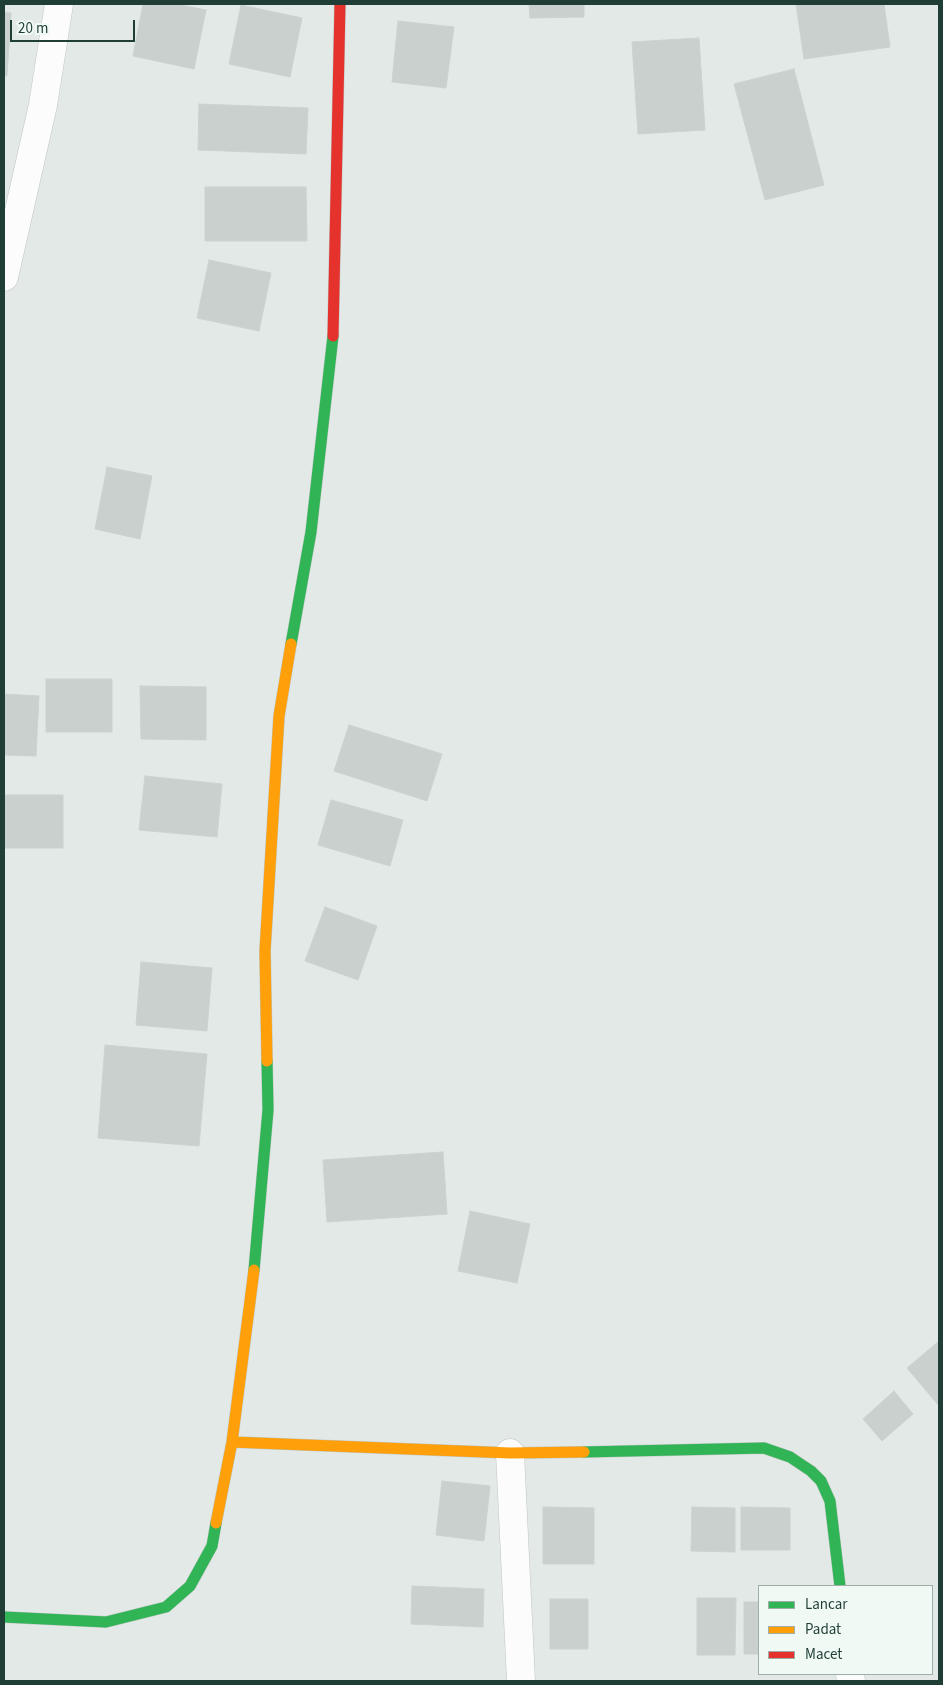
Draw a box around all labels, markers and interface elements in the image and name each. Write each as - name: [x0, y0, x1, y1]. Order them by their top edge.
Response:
- scale bar: [12, 10, 138, 42]
- text: 20 m: [18, 18, 48, 39]
- legend: [758, 1585, 933, 1675]
- text: Lancar: [805, 1594, 848, 1615]
- text: Padat: [805, 1619, 841, 1640]
- text: Macet: [805, 1644, 842, 1665]

